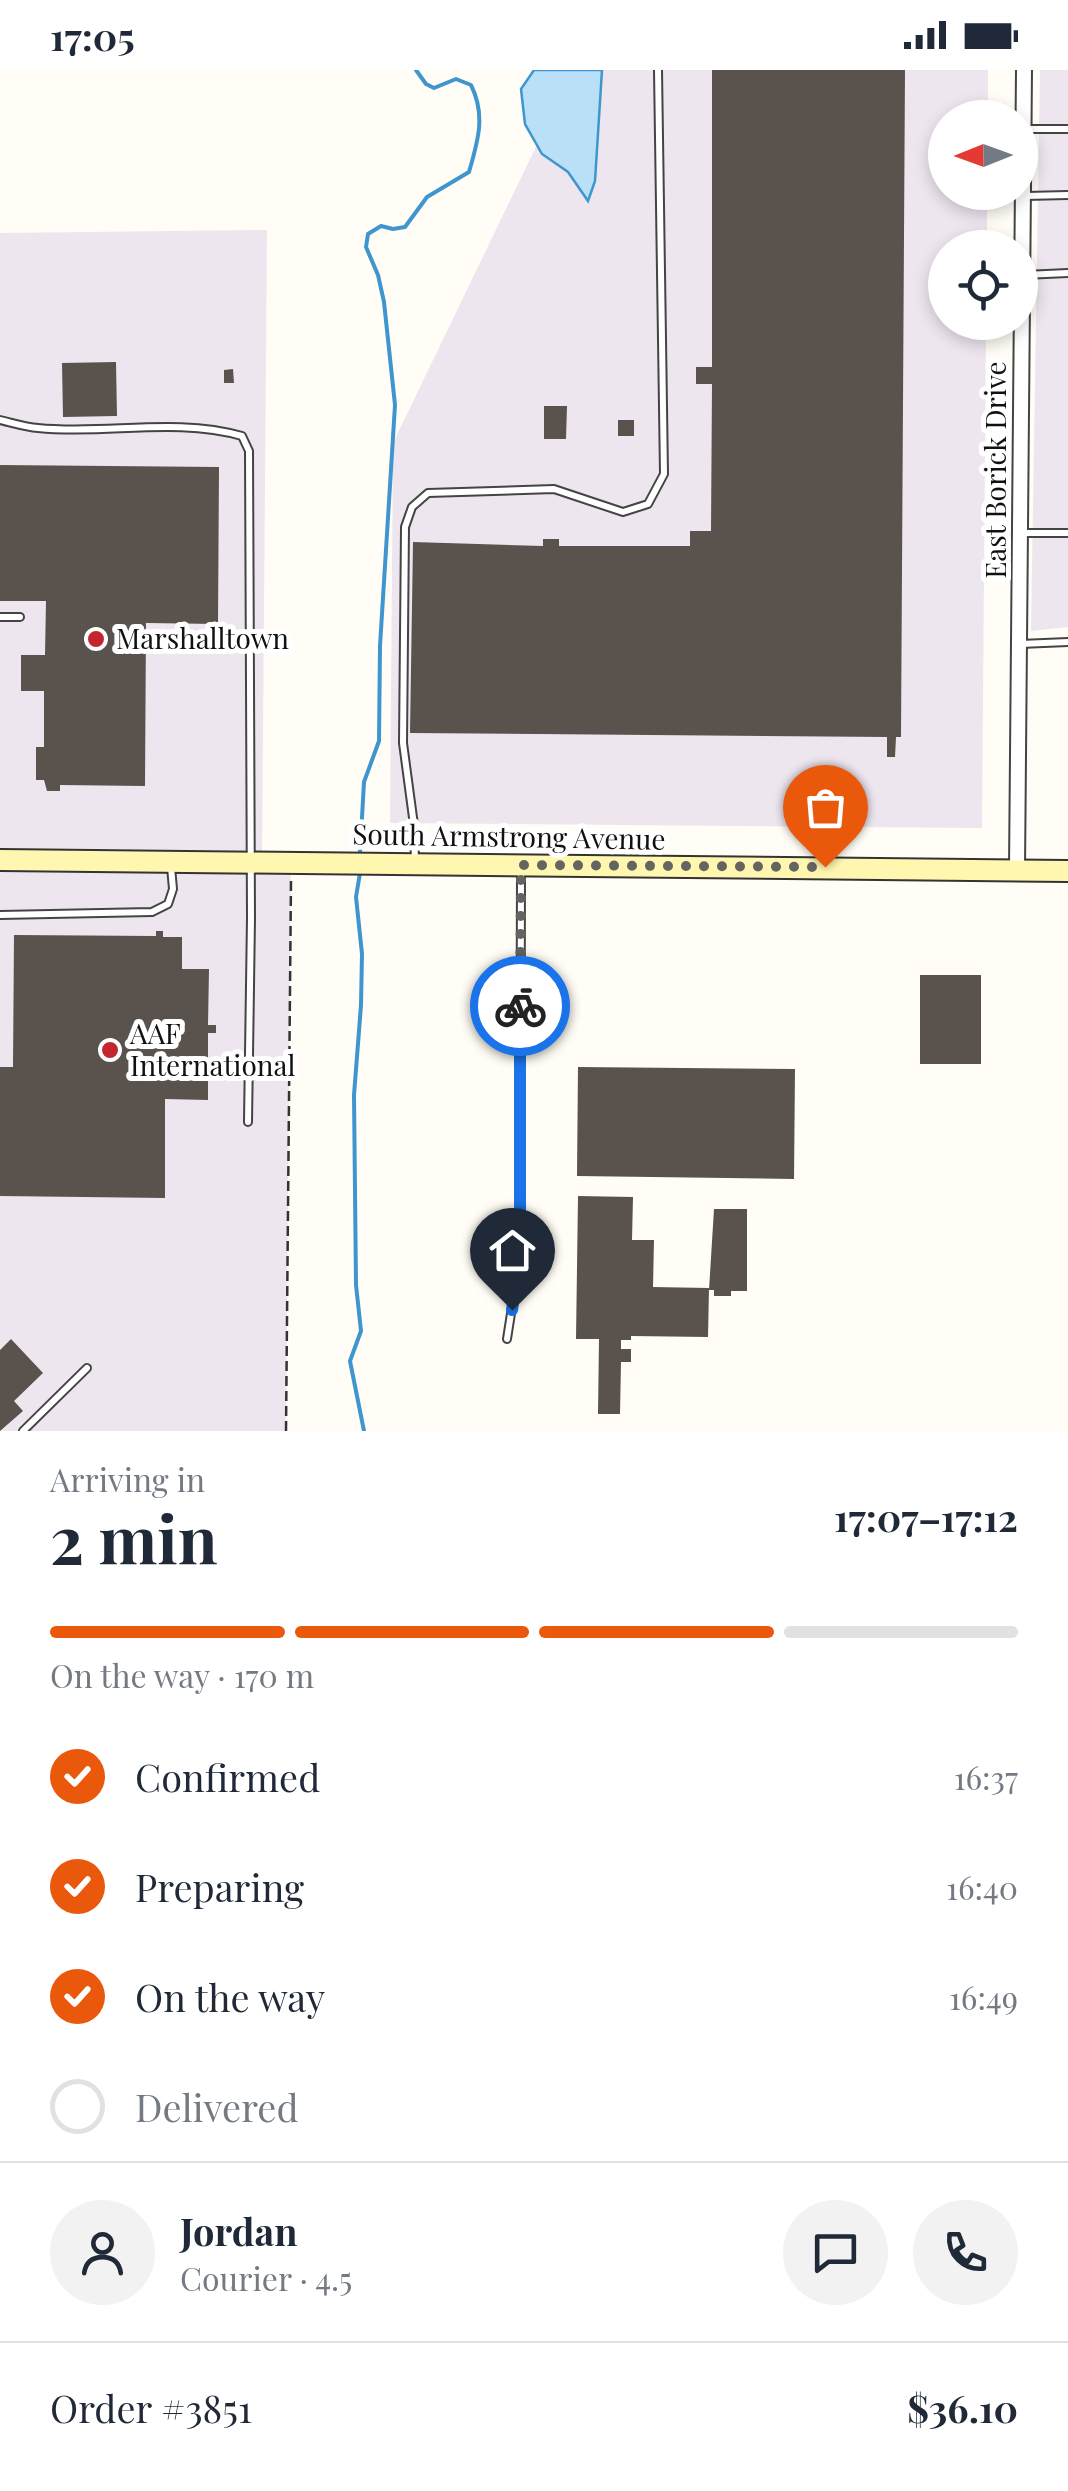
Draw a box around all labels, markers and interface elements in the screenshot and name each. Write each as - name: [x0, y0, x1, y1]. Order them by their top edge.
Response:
- text: 17:05: [50, 10, 135, 61]
- north arrow: [928, 100, 1038, 210]
- map controls: [928, 100, 1038, 340]
- button: locate: [928, 230, 1038, 340]
- street label: East Borick Drive: [976, 361, 1013, 579]
- place label: Marshalltown: [116, 619, 289, 656]
- marker: Marshalltown: [85, 628, 107, 650]
- pin: [783, 765, 868, 868]
- icon: bag: [798, 780, 853, 835]
- street label: South Armstrong Avenue: [352, 814, 666, 857]
- courier: [470, 956, 570, 1056]
- icon: bike: [493, 979, 548, 1034]
- place label: AAF International: [129, 1014, 296, 1083]
- marker: AAF International: [99, 1039, 121, 1061]
- pin: [470, 1208, 555, 1311]
- icon: home: [485, 1223, 540, 1278]
- text: Arriving in: [50, 1457, 205, 1500]
- text: 17:07–17:12: [834, 1491, 1018, 1542]
- text: 2 min: [50, 1494, 218, 1580]
- text: On the way · 170 m: [50, 1653, 314, 1696]
- icon: check: [50, 1749, 105, 1804]
- text: Confirmed: [135, 1751, 320, 1802]
- text: 16:37: [954, 1755, 1018, 1798]
- icon: check: [50, 1859, 105, 1914]
- text: Preparing: [135, 1861, 304, 1912]
- text: 16:40: [946, 1865, 1018, 1908]
- icon: check: [50, 1969, 105, 2024]
- text: On the way: [135, 1971, 325, 2022]
- text: 16:49: [949, 1975, 1018, 2018]
- text: Delivered: [135, 2081, 299, 2132]
- button: person: [50, 2200, 155, 2305]
- button: chat: [783, 2200, 888, 2305]
- button: phone: [913, 2200, 1018, 2305]
- text: Jordan: [180, 2205, 298, 2256]
- text: Courier · 4.5: [180, 2256, 352, 2299]
- text: Order #3851: [50, 2382, 252, 2433]
- text: $36.10: [907, 2382, 1018, 2433]

